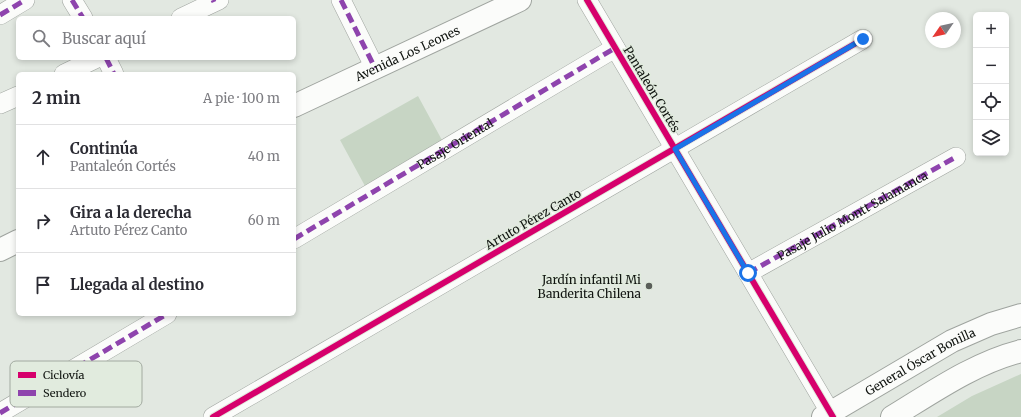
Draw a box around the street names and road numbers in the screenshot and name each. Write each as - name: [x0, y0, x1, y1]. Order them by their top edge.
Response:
- street label: Avenida Los Leones: [352, 22, 462, 84]
- street label: Pantaleón Cortés: [620, 43, 684, 135]
- street label: Pasaje Oriental: [414, 115, 496, 172]
- street label: Pasaje Julio Montt Salamanca: [774, 167, 930, 263]
- street label: Artuto Pérez Canto: [481, 185, 584, 253]
- street label: General Óscar Bonilla: [862, 324, 978, 398]

